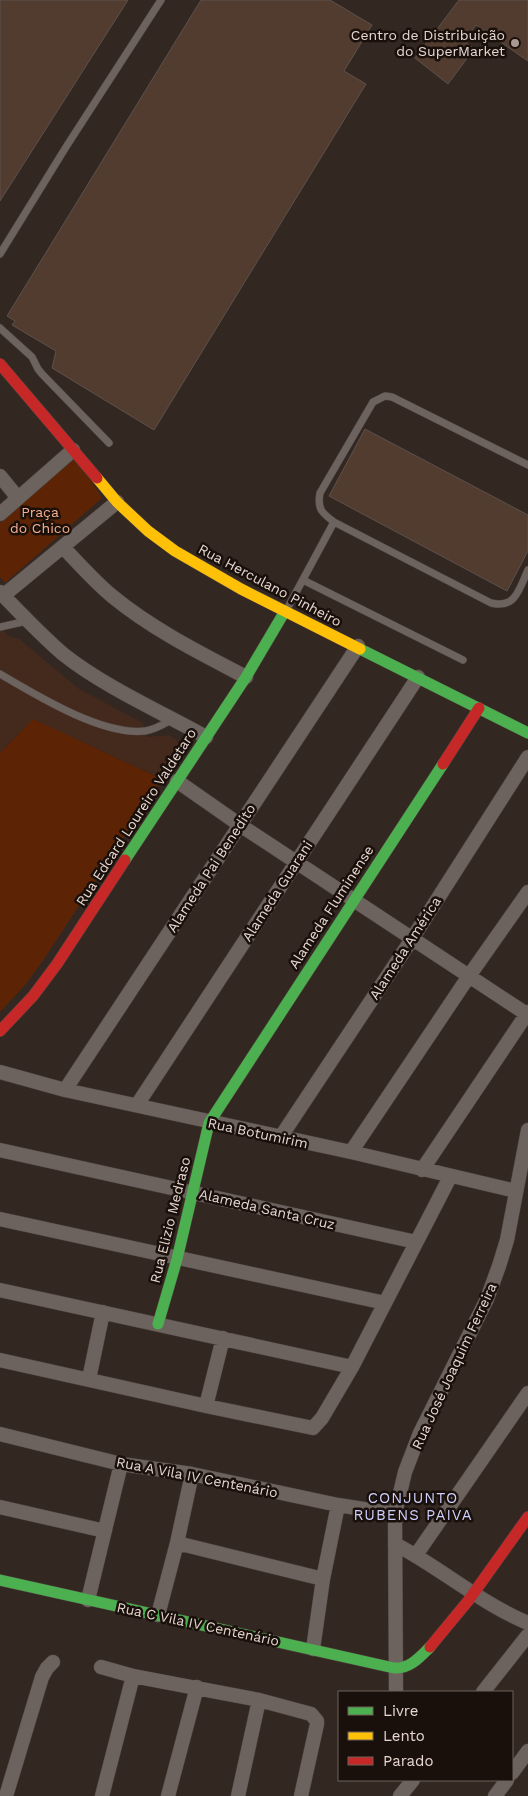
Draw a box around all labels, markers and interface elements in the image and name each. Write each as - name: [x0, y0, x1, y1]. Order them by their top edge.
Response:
- place label: Centro de Distribuição do SuperMarket: [351, 27, 505, 59]
- marker: Centro de Distribuição do SuperMarket: [509, 37, 521, 49]
- park label: Praça do Chico: [10, 504, 70, 536]
- street label: Rua Herculano Pinheiro: [196, 540, 344, 630]
- street label: Rua Edcard Loureiro Valdetaro: [73, 725, 199, 909]
- street label: Alameda Pai Benedito: [164, 801, 258, 935]
- street label: Alameda Guarani: [239, 838, 315, 944]
- street label: Alameda Fluminense: [285, 843, 377, 971]
- street label: Alameda América: [366, 894, 444, 1002]
- street label: Rua Botumirim: [206, 1115, 310, 1151]
- street label: Rua Elizio Medraso: [147, 1155, 193, 1285]
- street label: Alameda Santa Cruz: [197, 1186, 337, 1232]
- street label: Rua José Joaquim Ferreira: [408, 1280, 500, 1452]
- street label: Rua A Vila IV Centenário: [115, 1453, 279, 1501]
- district label: CONJUNTO RUBENS PAIVA: [353, 1489, 473, 1524]
- street label: Rua C Vila IV Centenário: [115, 1599, 281, 1649]
- legend: [338, 1691, 513, 1781]
- text: Livre: [383, 1702, 418, 1720]
- text: Lento: [383, 1727, 425, 1745]
- text: Parado: [383, 1752, 433, 1770]

